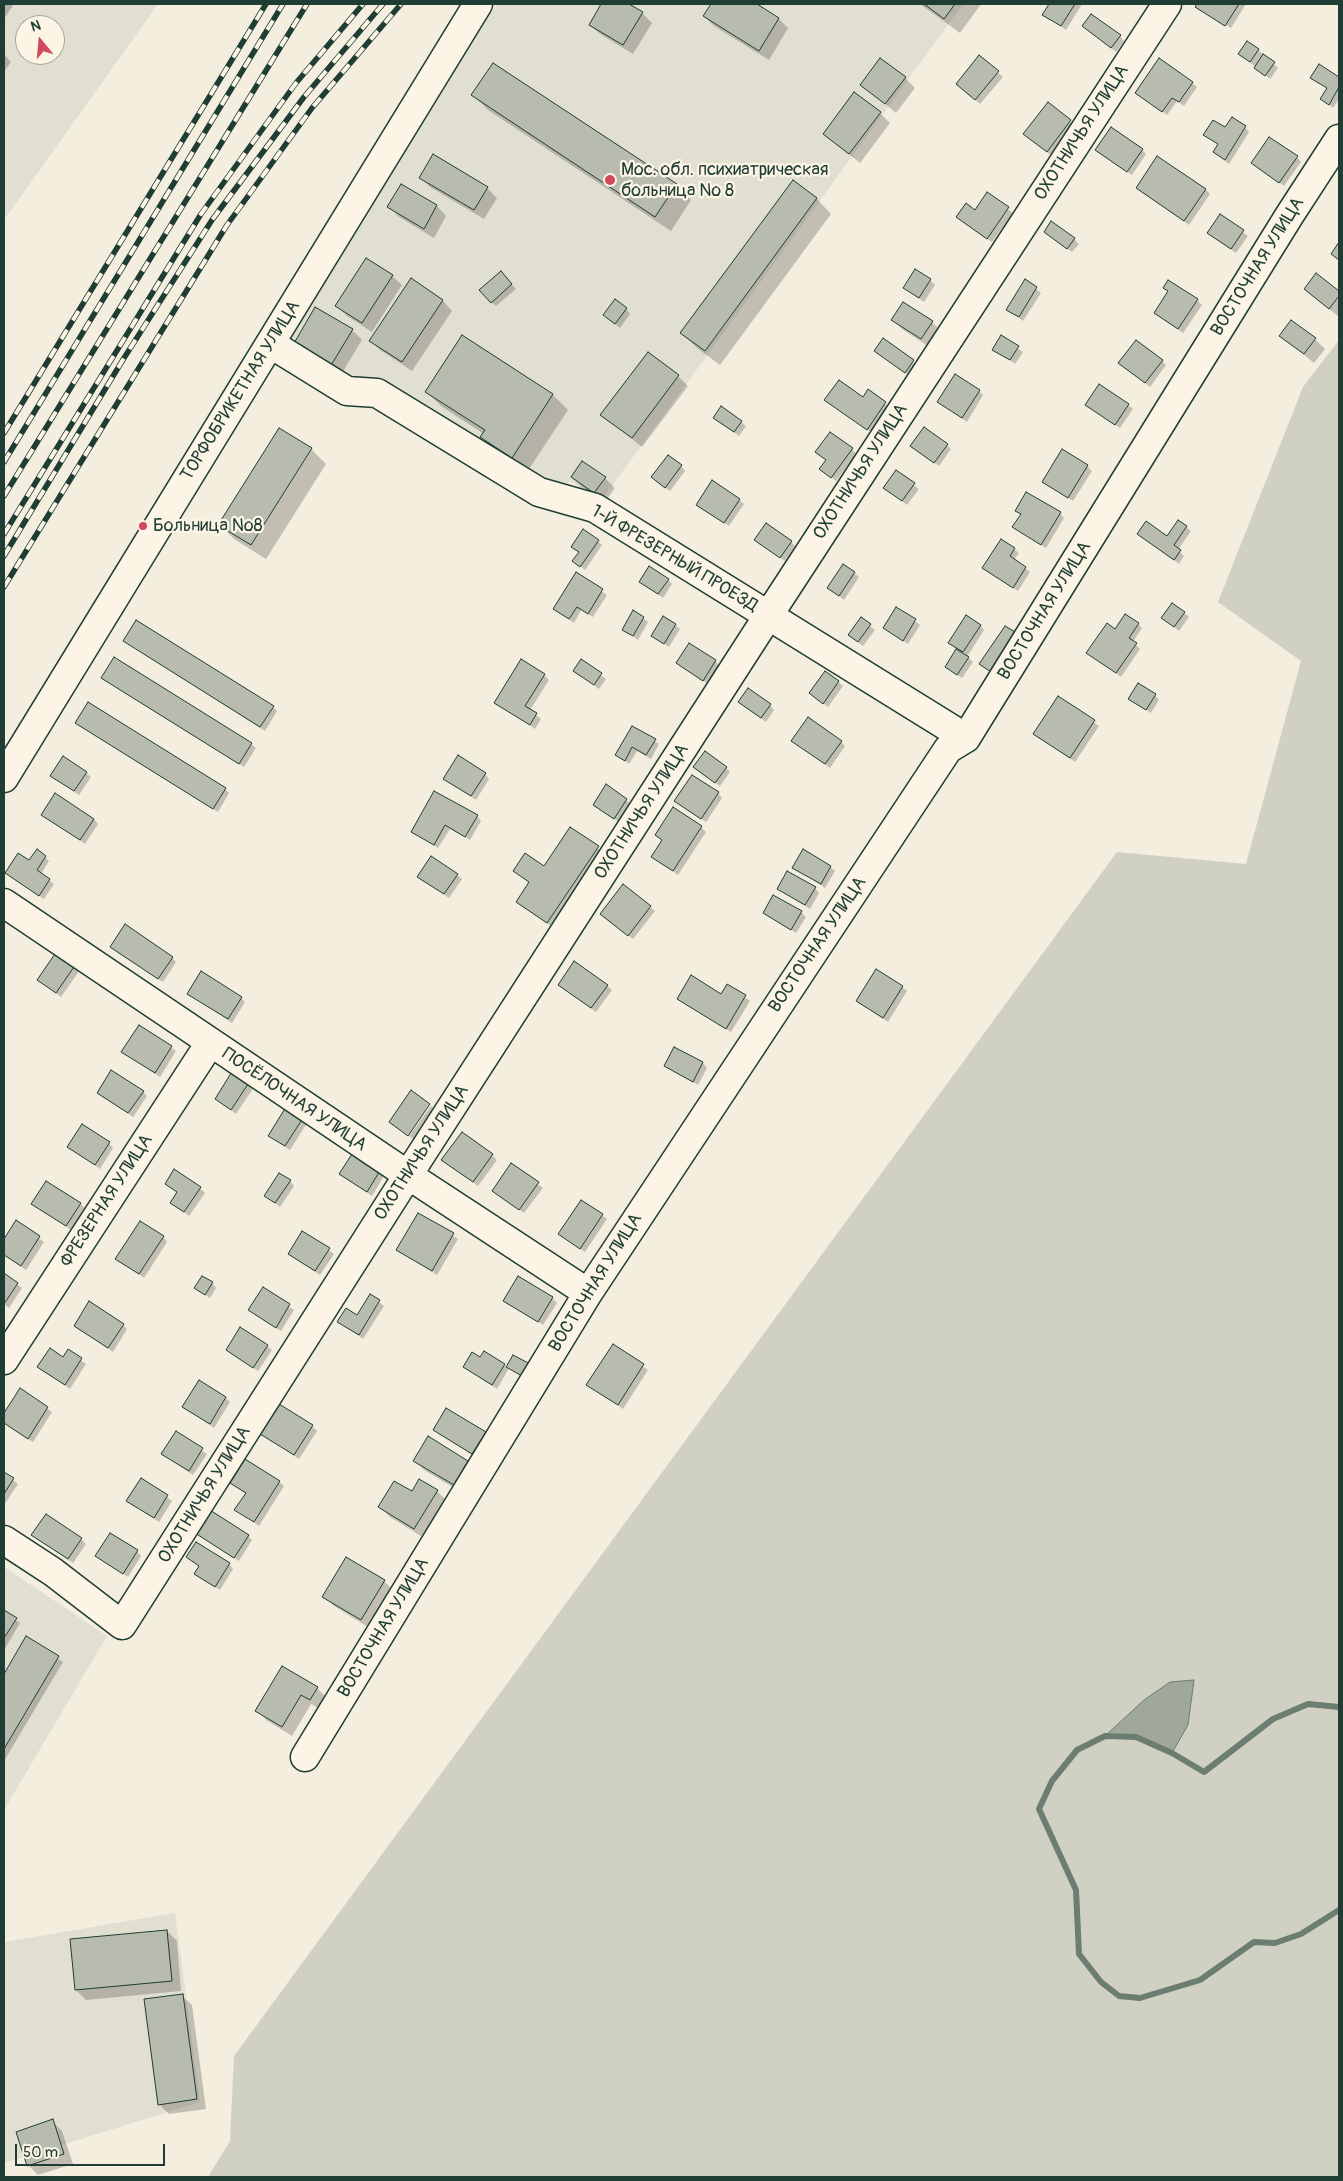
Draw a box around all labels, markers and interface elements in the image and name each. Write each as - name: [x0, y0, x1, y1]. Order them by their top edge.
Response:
- north arrow: [15, 15, 65, 65]
- text: N: [29, 17, 43, 36]
- street label: ОХОТНИЧЬЯ УЛИЦА: [1030, 61, 1134, 205]
- place label: Мос. обл. психиатрическая больница № 8: [621, 159, 828, 202]
- marker: Мос. обл. психиатрическая больница № 8: [603, 173, 617, 187]
- street label: ВОСТОЧНАЯ УЛИЦА: [1207, 194, 1309, 340]
- street label: ТОРФОБРИКЕТНАЯ УЛИЦА: [177, 297, 305, 485]
- street label: ОХОТНИЧЬЯ УЛИЦА: [809, 400, 913, 544]
- street label: 1-Й ФРЕЗЕРНЫЙ ПРОЕЗД: [587, 501, 761, 617]
- place label: Больница №8: [153, 515, 263, 537]
- marker: Больница №8: [137, 520, 149, 532]
- street label: ВОСТОЧНАЯ УЛИЦА: [994, 538, 1096, 684]
- street label: ОХОТНИЧЬЯ УЛИЦА: [590, 740, 694, 884]
- street label: ВОСТОЧНАЯ УЛИЦА: [765, 873, 871, 1017]
- street label: ПОСЁЛОЧНАЯ УЛИЦА: [217, 1044, 371, 1156]
- street label: ОХОТНИЧЬЯ УЛИЦА: [370, 1081, 474, 1225]
- street label: ФРЕЗЕРНАЯ УЛИЦА: [56, 1131, 158, 1271]
- street label: ВОСТОЧНАЯ УЛИЦА: [545, 1210, 647, 1356]
- street label: ОХОТНИЧЬЯ УЛИЦА: [154, 1422, 256, 1568]
- street label: ВОСТОЧНАЯ УЛИЦА: [334, 1554, 434, 1702]
- scale bar: [18, 2134, 168, 2166]
- text: 50 m: [23, 2143, 58, 2162]

